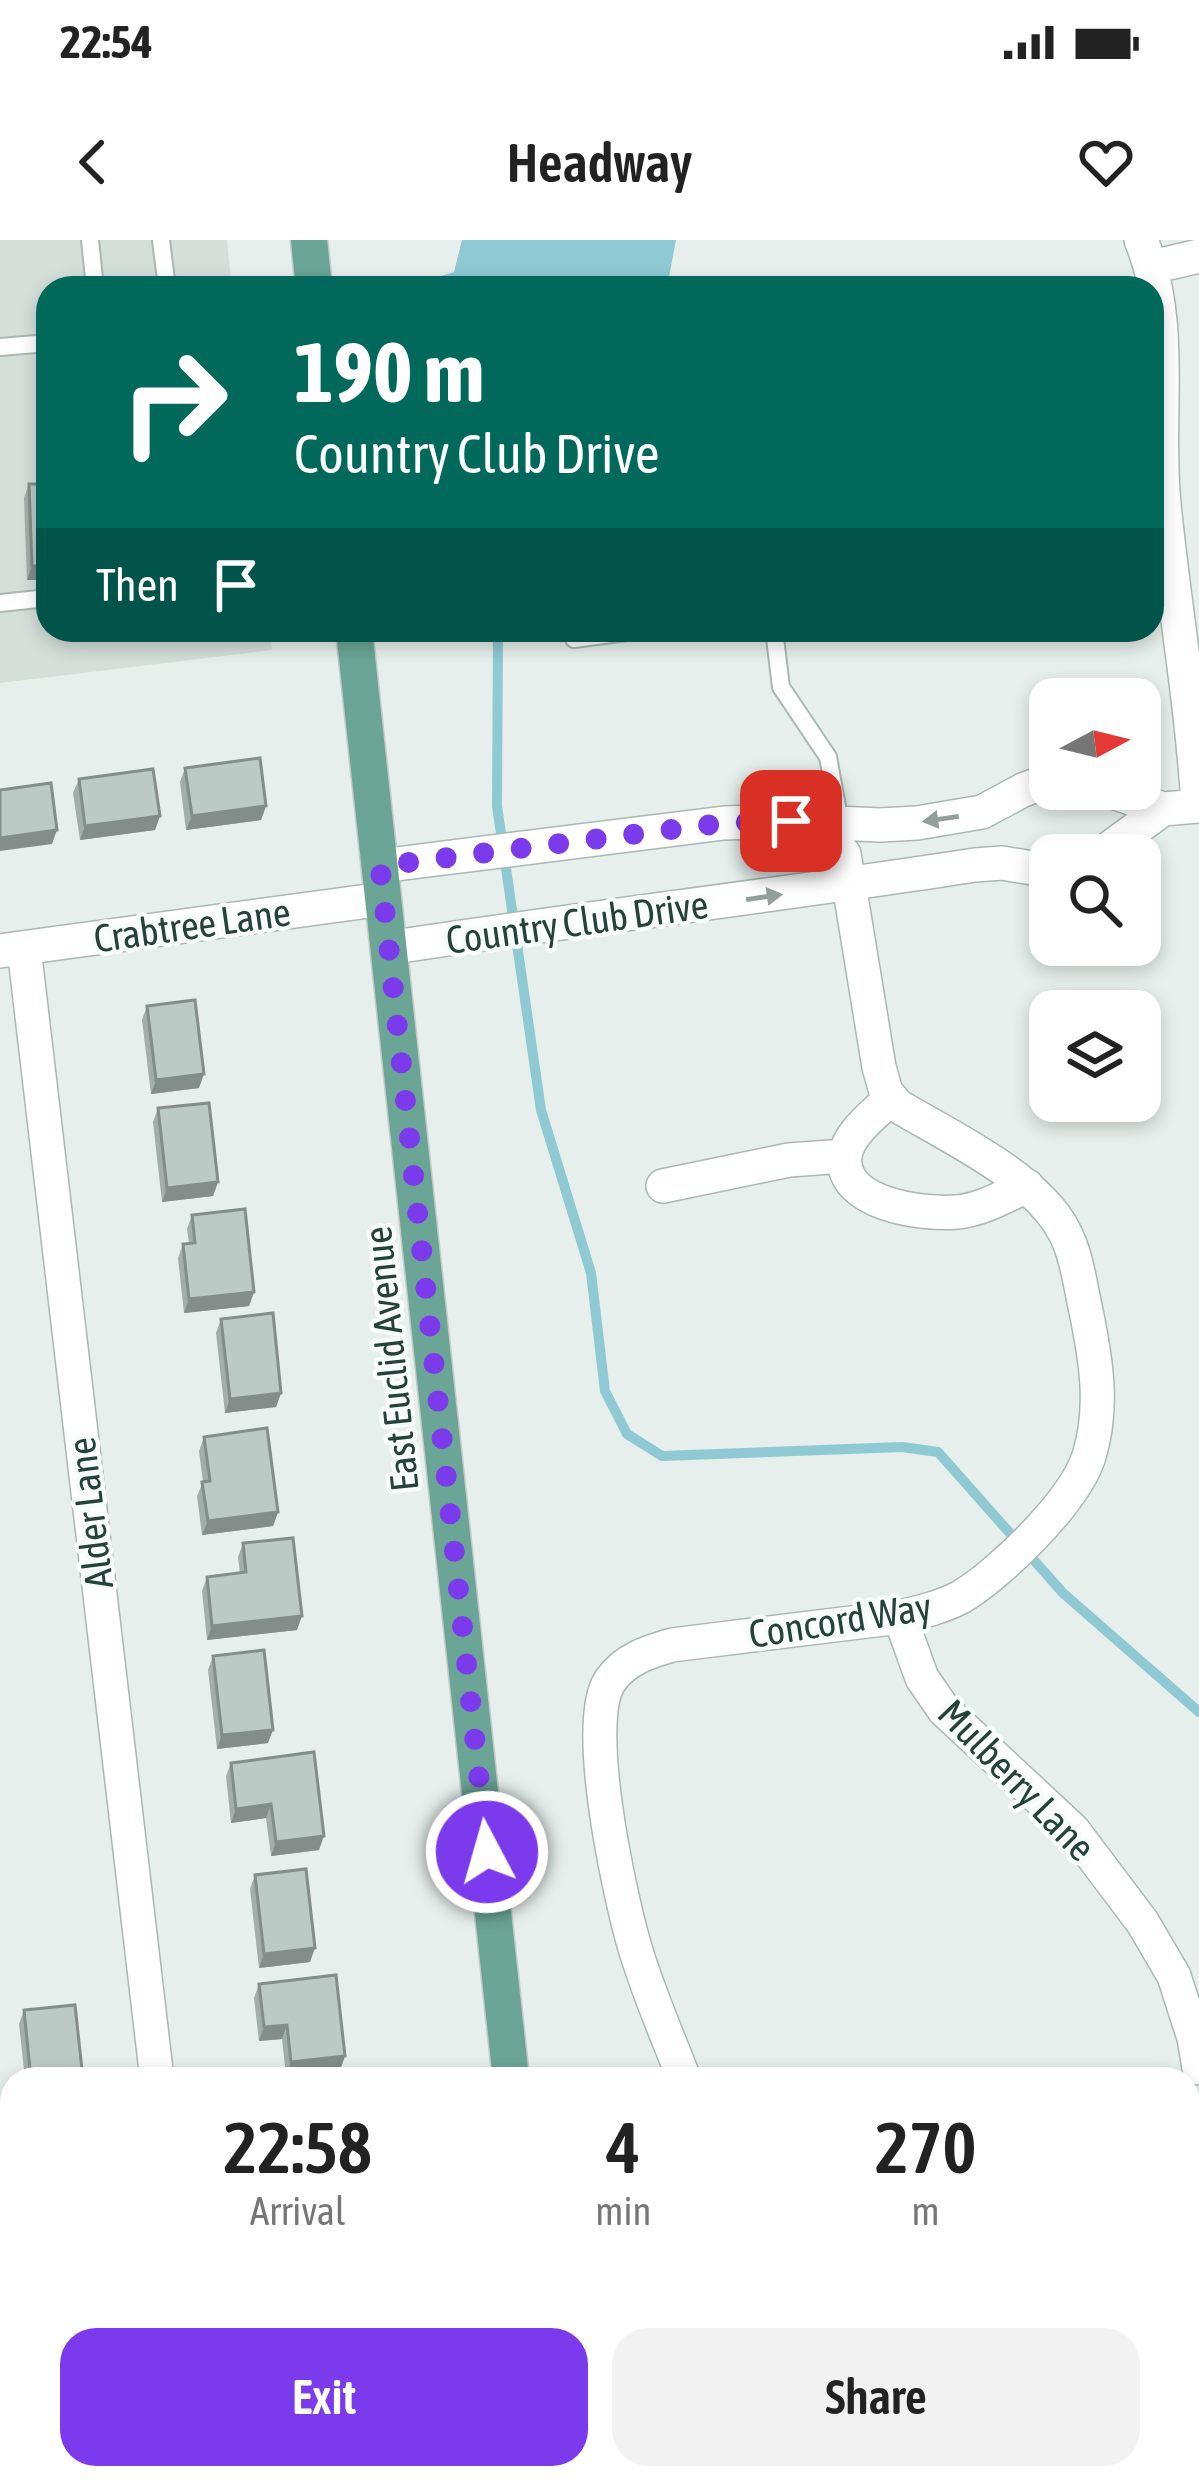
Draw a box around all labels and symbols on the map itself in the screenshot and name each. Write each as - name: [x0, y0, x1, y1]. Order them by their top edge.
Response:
- north arrow: [1029, 678, 1161, 810]
- pin: [740, 770, 842, 872]
- one-way arrow: [922, 810, 960, 829]
- street label: Country Club Drive: [443, 882, 711, 962]
- one-way arrow: [746, 887, 784, 906]
- street label: Crabtree Lane: [91, 889, 293, 961]
- street label: East Euclid Avenue: [355, 1224, 427, 1494]
- street label: Alder Lane: [59, 1435, 121, 1591]
- street label: Concord Way: [746, 1584, 934, 1656]
- street label: Mulberry Lane: [930, 1691, 1104, 1869]
- position arrow: [424, 1789, 550, 1915]

